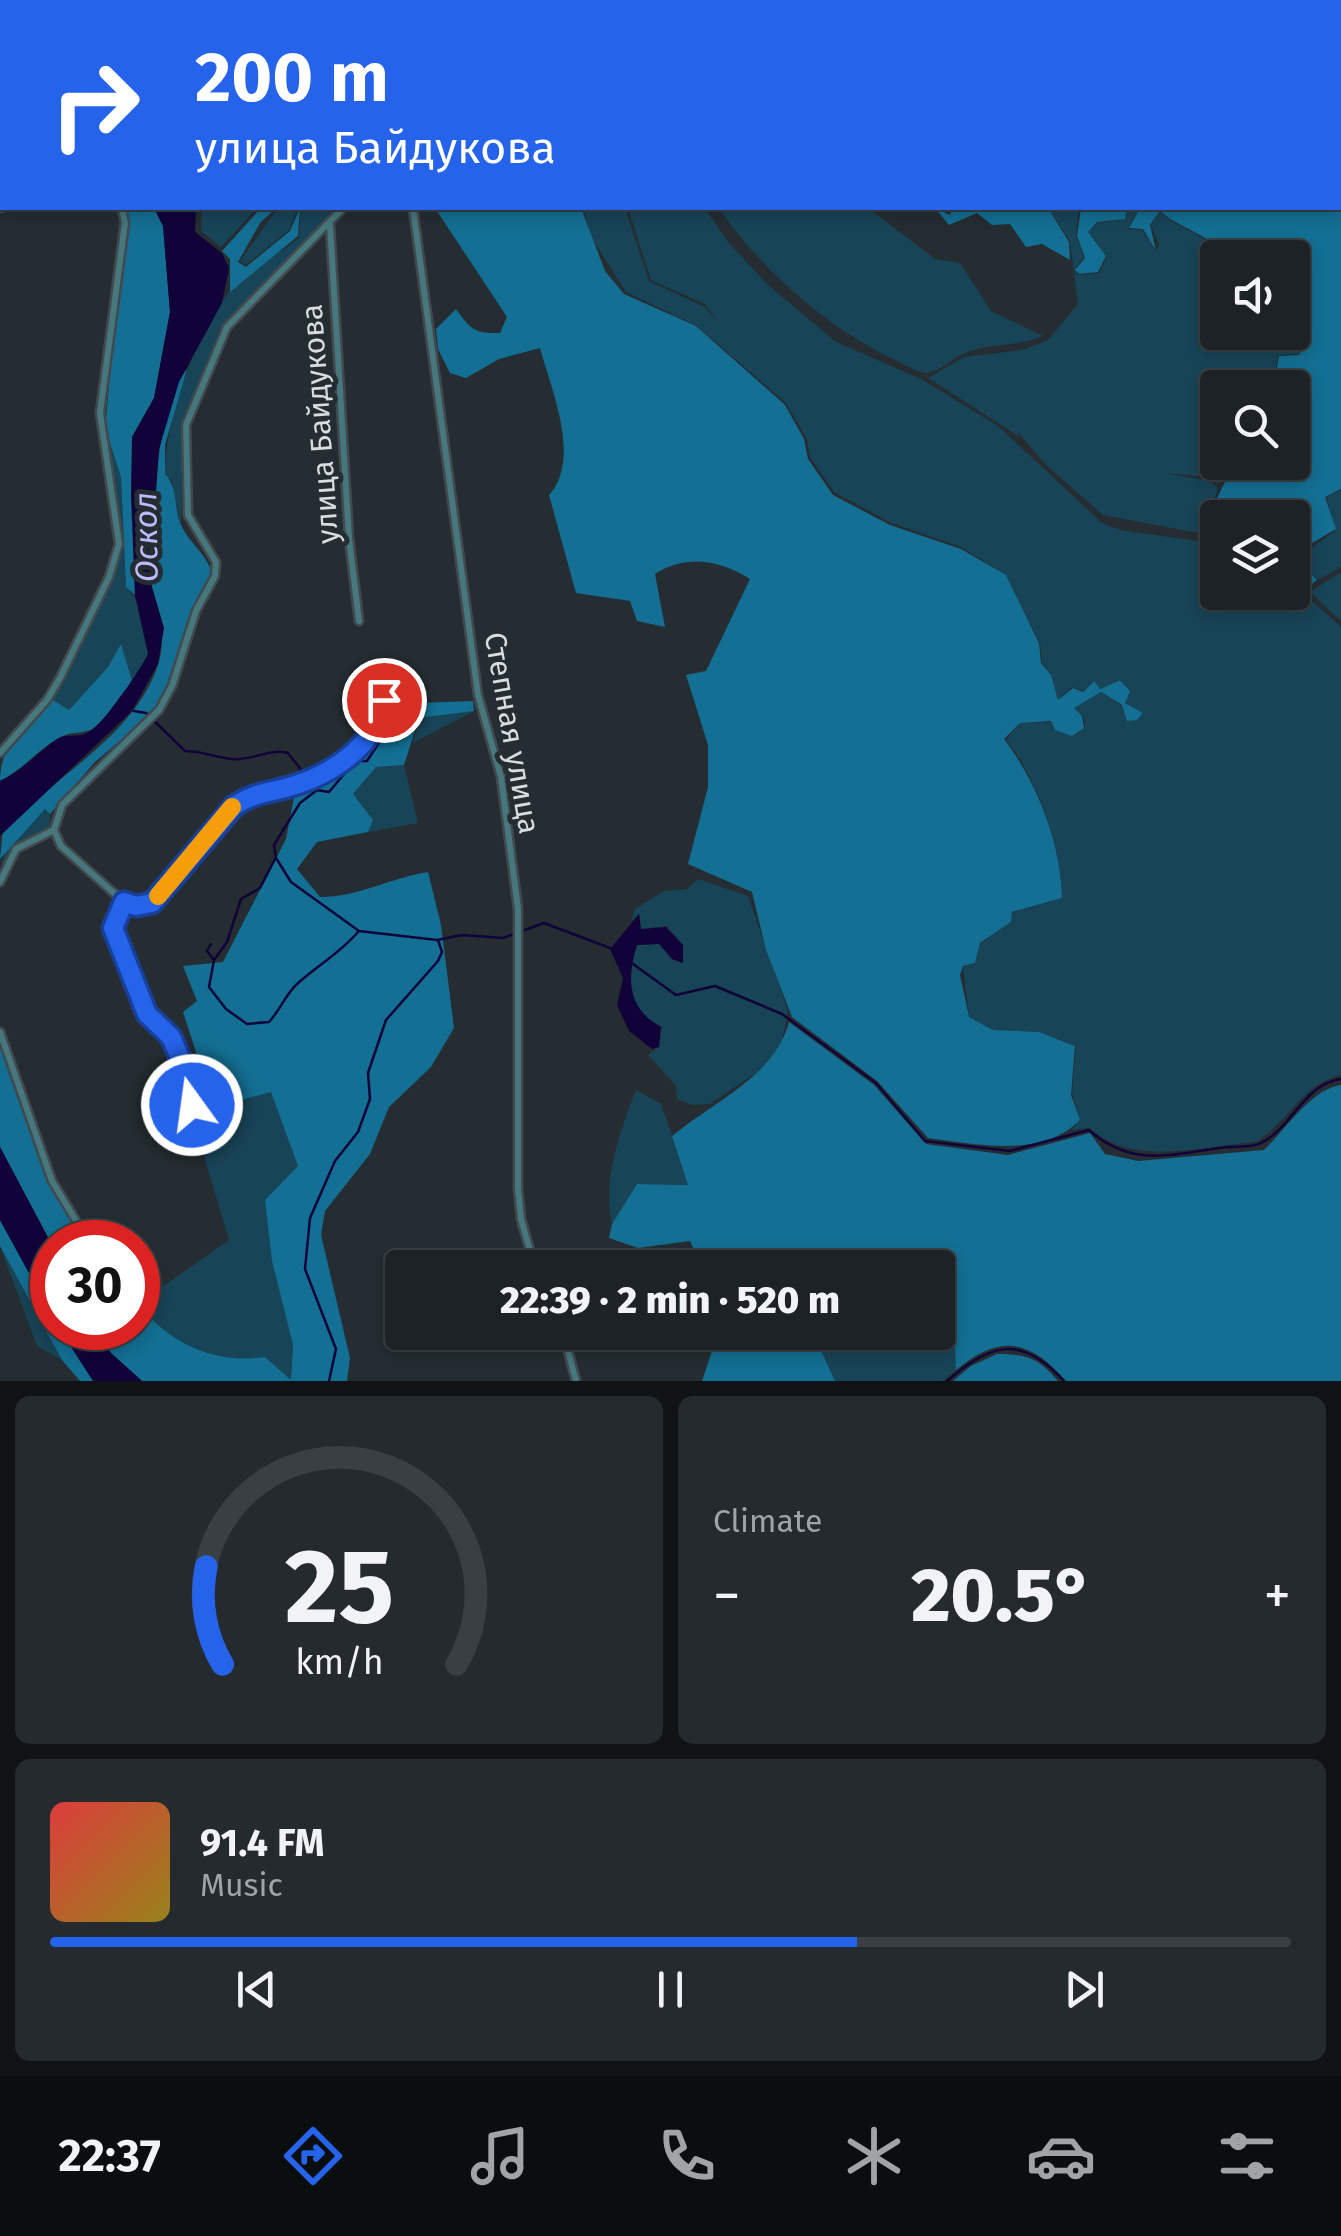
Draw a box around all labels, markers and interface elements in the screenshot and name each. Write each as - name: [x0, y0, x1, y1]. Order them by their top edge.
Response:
- text: 200 m: [195, 36, 389, 120]
- icon: right: [30, 40, 160, 170]
- text: улица Байдукова: [195, 121, 556, 175]
- map controls: [1200, 240, 1310, 610]
- button: sound: [1200, 240, 1310, 350]
- street label: улица Байдукова: [294, 303, 346, 545]
- button: search: [1200, 370, 1310, 480]
- water label: Оскол: [126, 492, 166, 582]
- button: layers: [1200, 500, 1310, 610]
- street label: Степная улица: [477, 629, 547, 837]
- pin: [342, 658, 427, 743]
- icon: arrive: [357, 673, 412, 728]
- position arrow: [140, 1053, 244, 1157]
- speed limit sign: 30: [30, 1220, 160, 1350]
- text: 22:39 · 2 min · 520 m: [500, 1277, 840, 1323]
- text: Climate: [713, 1502, 822, 1540]
- text: 25: [284, 1525, 394, 1650]
- text: 20.5°: [911, 1551, 1093, 1641]
- text: −: [713, 1563, 741, 1629]
- text: +: [1264, 1563, 1291, 1629]
- text: km/h: [295, 1641, 383, 1683]
- text: 91.4 FM: [200, 1820, 324, 1866]
- text: Music: [200, 1866, 283, 1904]
- icon: previous: [229, 1962, 284, 2017]
- icon: pause: [643, 1962, 698, 2017]
- icon: next: [1057, 1962, 1112, 2017]
- icon: directions: [278, 2121, 348, 2191]
- icon: music: [465, 2121, 535, 2191]
- icon: phone: [652, 2121, 722, 2191]
- icon: climate: [839, 2121, 909, 2191]
- icon: car: [1026, 2121, 1096, 2191]
- icon: filters: [1212, 2121, 1282, 2191]
- text: 22:37: [58, 2129, 161, 2183]

